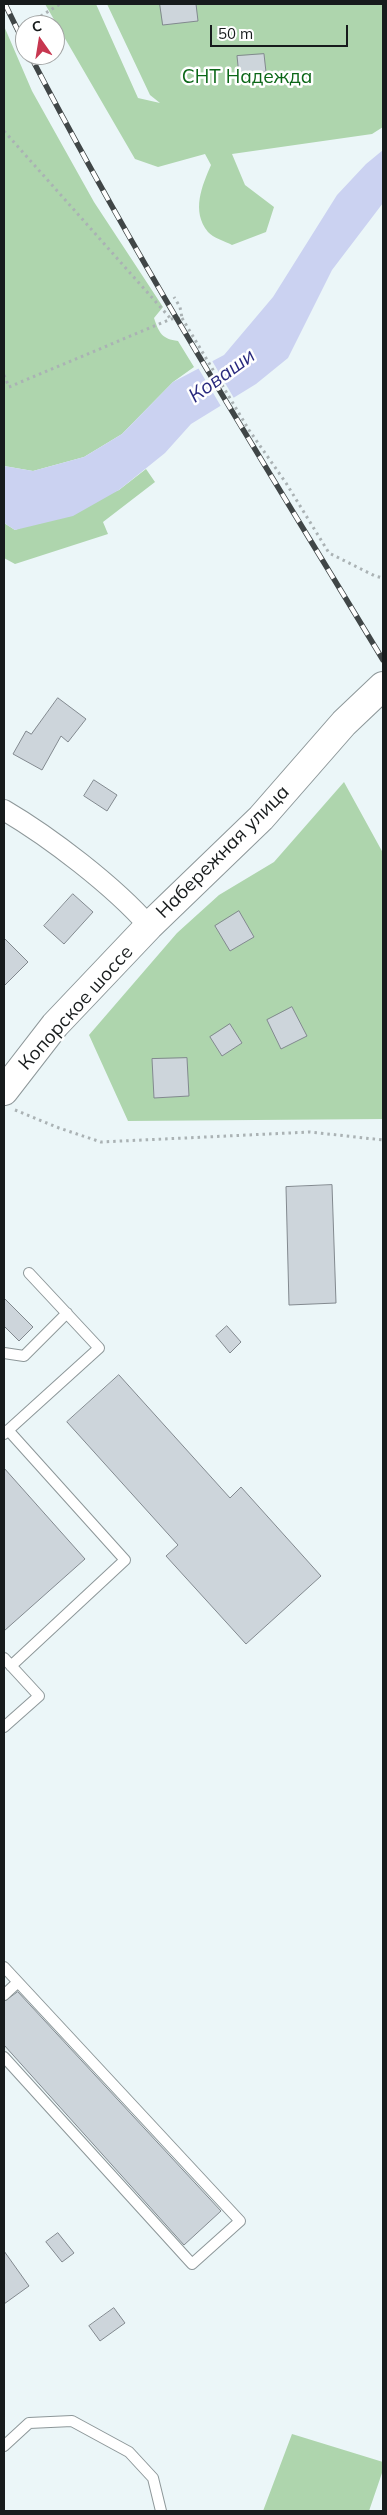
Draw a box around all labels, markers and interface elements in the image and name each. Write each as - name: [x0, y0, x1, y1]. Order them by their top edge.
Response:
- north arrow: [15, 15, 65, 65]
- scale bar: [212, 15, 350, 47]
- text: С: [30, 17, 44, 36]
- text: 50 m: [218, 24, 253, 43]
- park label: СНТ Надежда: [182, 66, 312, 88]
- water label: Коваши: [184, 344, 260, 408]
- street label: Набережная улица: [152, 781, 294, 923]
- street label: Копорское шоссе: [14, 941, 138, 1075]

